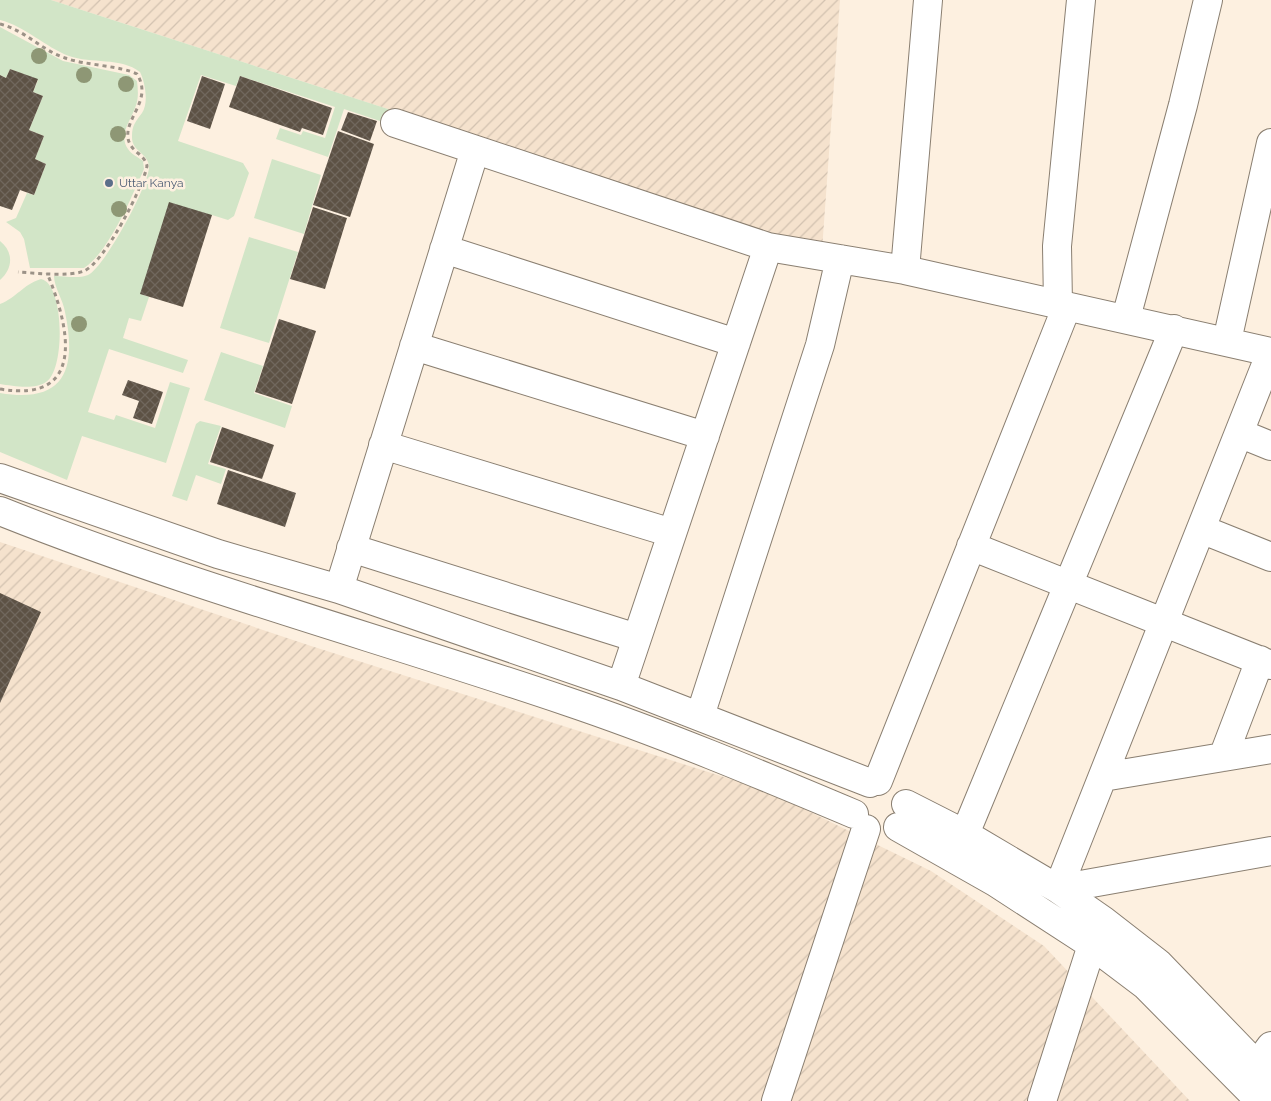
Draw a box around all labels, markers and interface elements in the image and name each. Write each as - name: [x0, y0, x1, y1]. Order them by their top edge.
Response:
- place label: Uttar Kanya: [119, 176, 184, 190]
- marker: Uttar Kanya: [103, 177, 115, 189]

